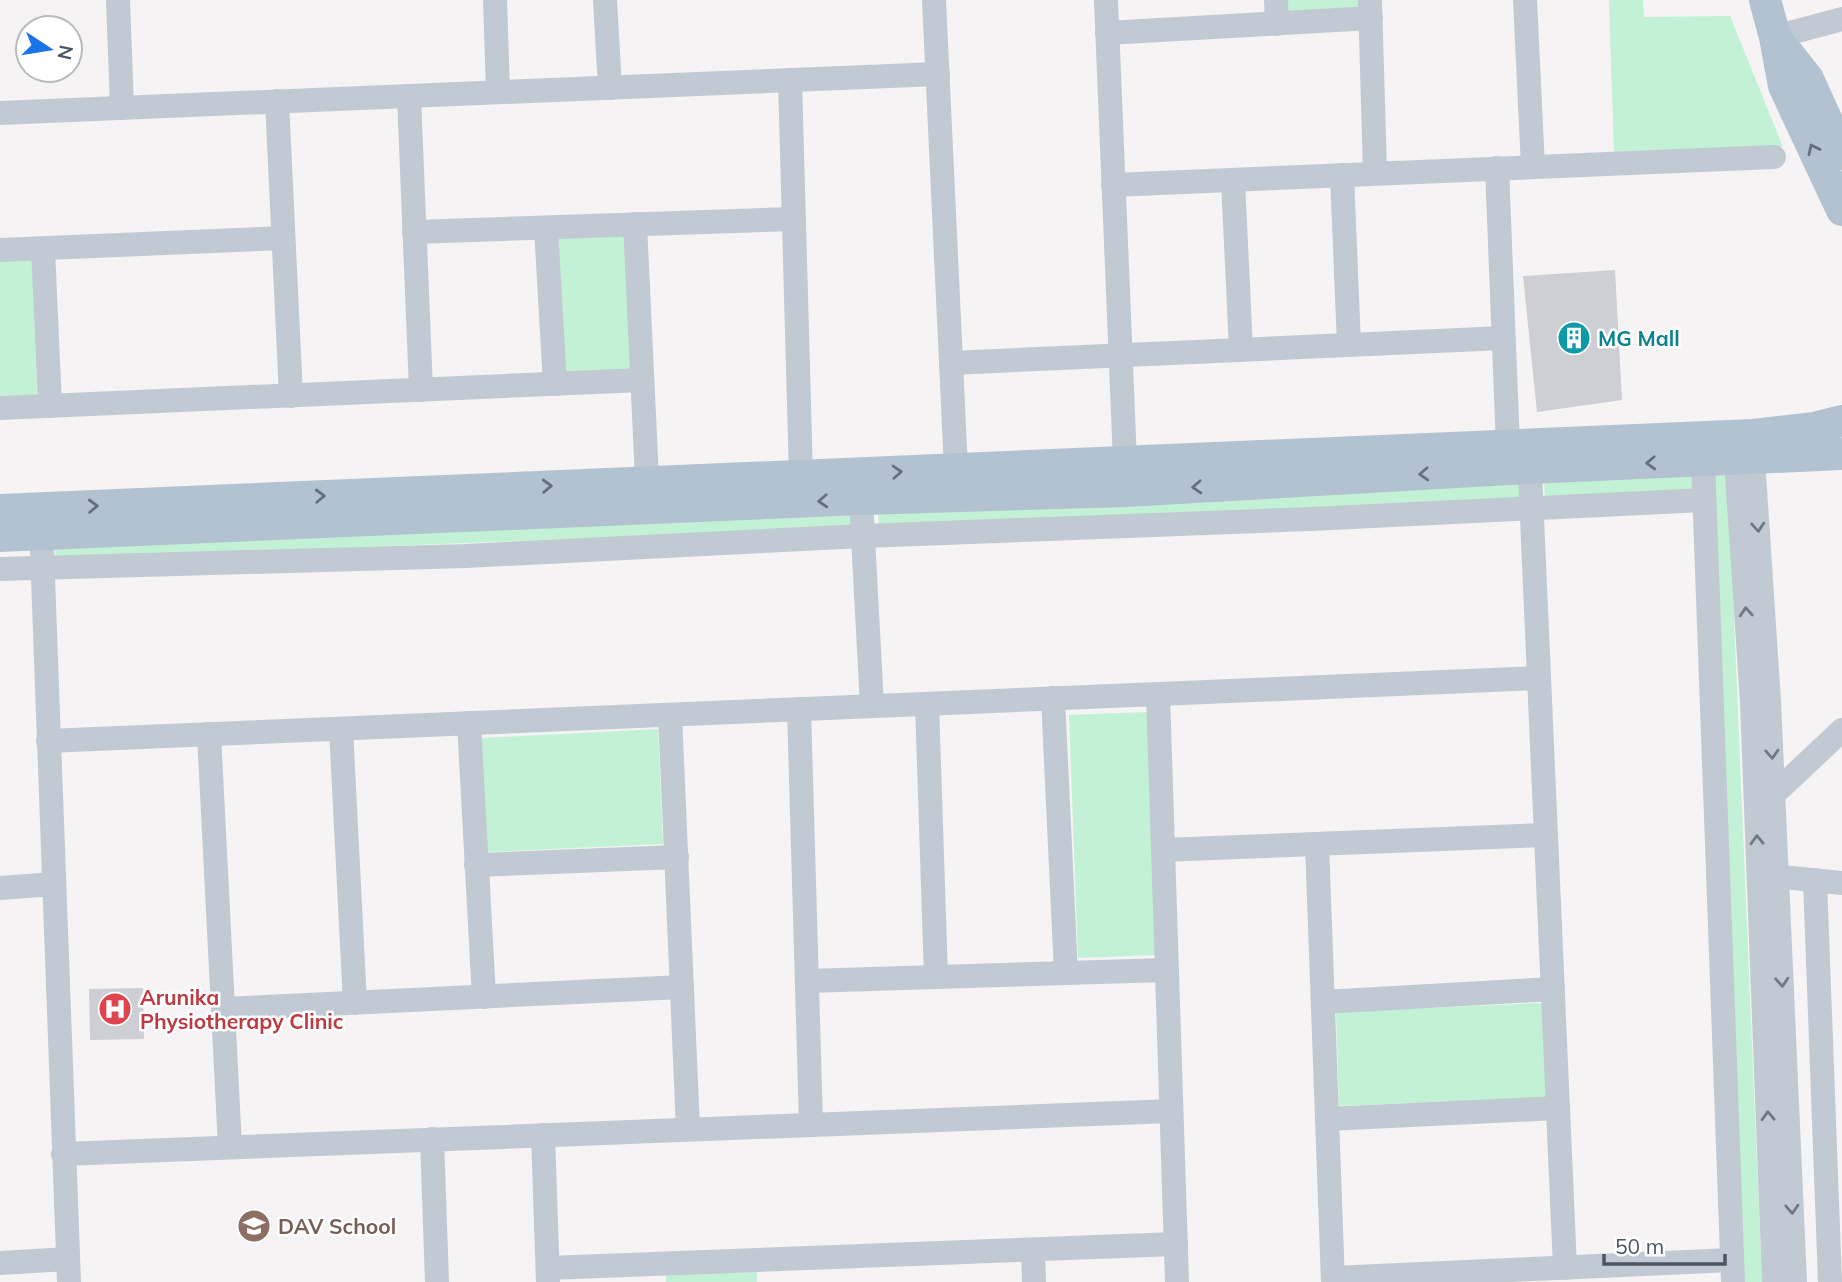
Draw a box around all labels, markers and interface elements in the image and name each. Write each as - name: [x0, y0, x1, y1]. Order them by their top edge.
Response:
- north arrow: [14, 14, 84, 84]
- text: N: [52, 43, 79, 62]
- one-way arrow: [1807, 143, 1821, 156]
- building icon: MG Mall: [1555, 319, 1593, 357]
- place label: MG Mall: [1598, 325, 1680, 351]
- one-way arrow: [1646, 456, 1657, 471]
- one-way arrow: [892, 464, 903, 479]
- one-way arrow: [1418, 466, 1429, 481]
- one-way arrow: [542, 479, 553, 494]
- one-way arrow: [1191, 479, 1202, 494]
- one-way arrow: [315, 489, 326, 504]
- one-way arrow: [817, 494, 828, 509]
- one-way arrow: [87, 498, 98, 513]
- one-way arrow: [1750, 522, 1765, 533]
- one-way arrow: [1739, 607, 1754, 618]
- one-way arrow: [1764, 749, 1779, 760]
- one-way arrow: [1749, 834, 1764, 845]
- one-way arrow: [1774, 976, 1789, 987]
- place label: Arunika Physiotherapy Clinic: [140, 984, 343, 1034]
- hospital icon: Arunika Physiotherapy Clinic: [96, 990, 134, 1028]
- one-way arrow: [1760, 1110, 1775, 1121]
- one-way arrow: [1784, 1204, 1799, 1215]
- school or university icon: DAV School: [235, 1207, 273, 1245]
- place label: DAV School: [278, 1213, 396, 1239]
- scale bar: [1604, 1222, 1725, 1266]
- text: 50 m: [1615, 1233, 1664, 1259]

